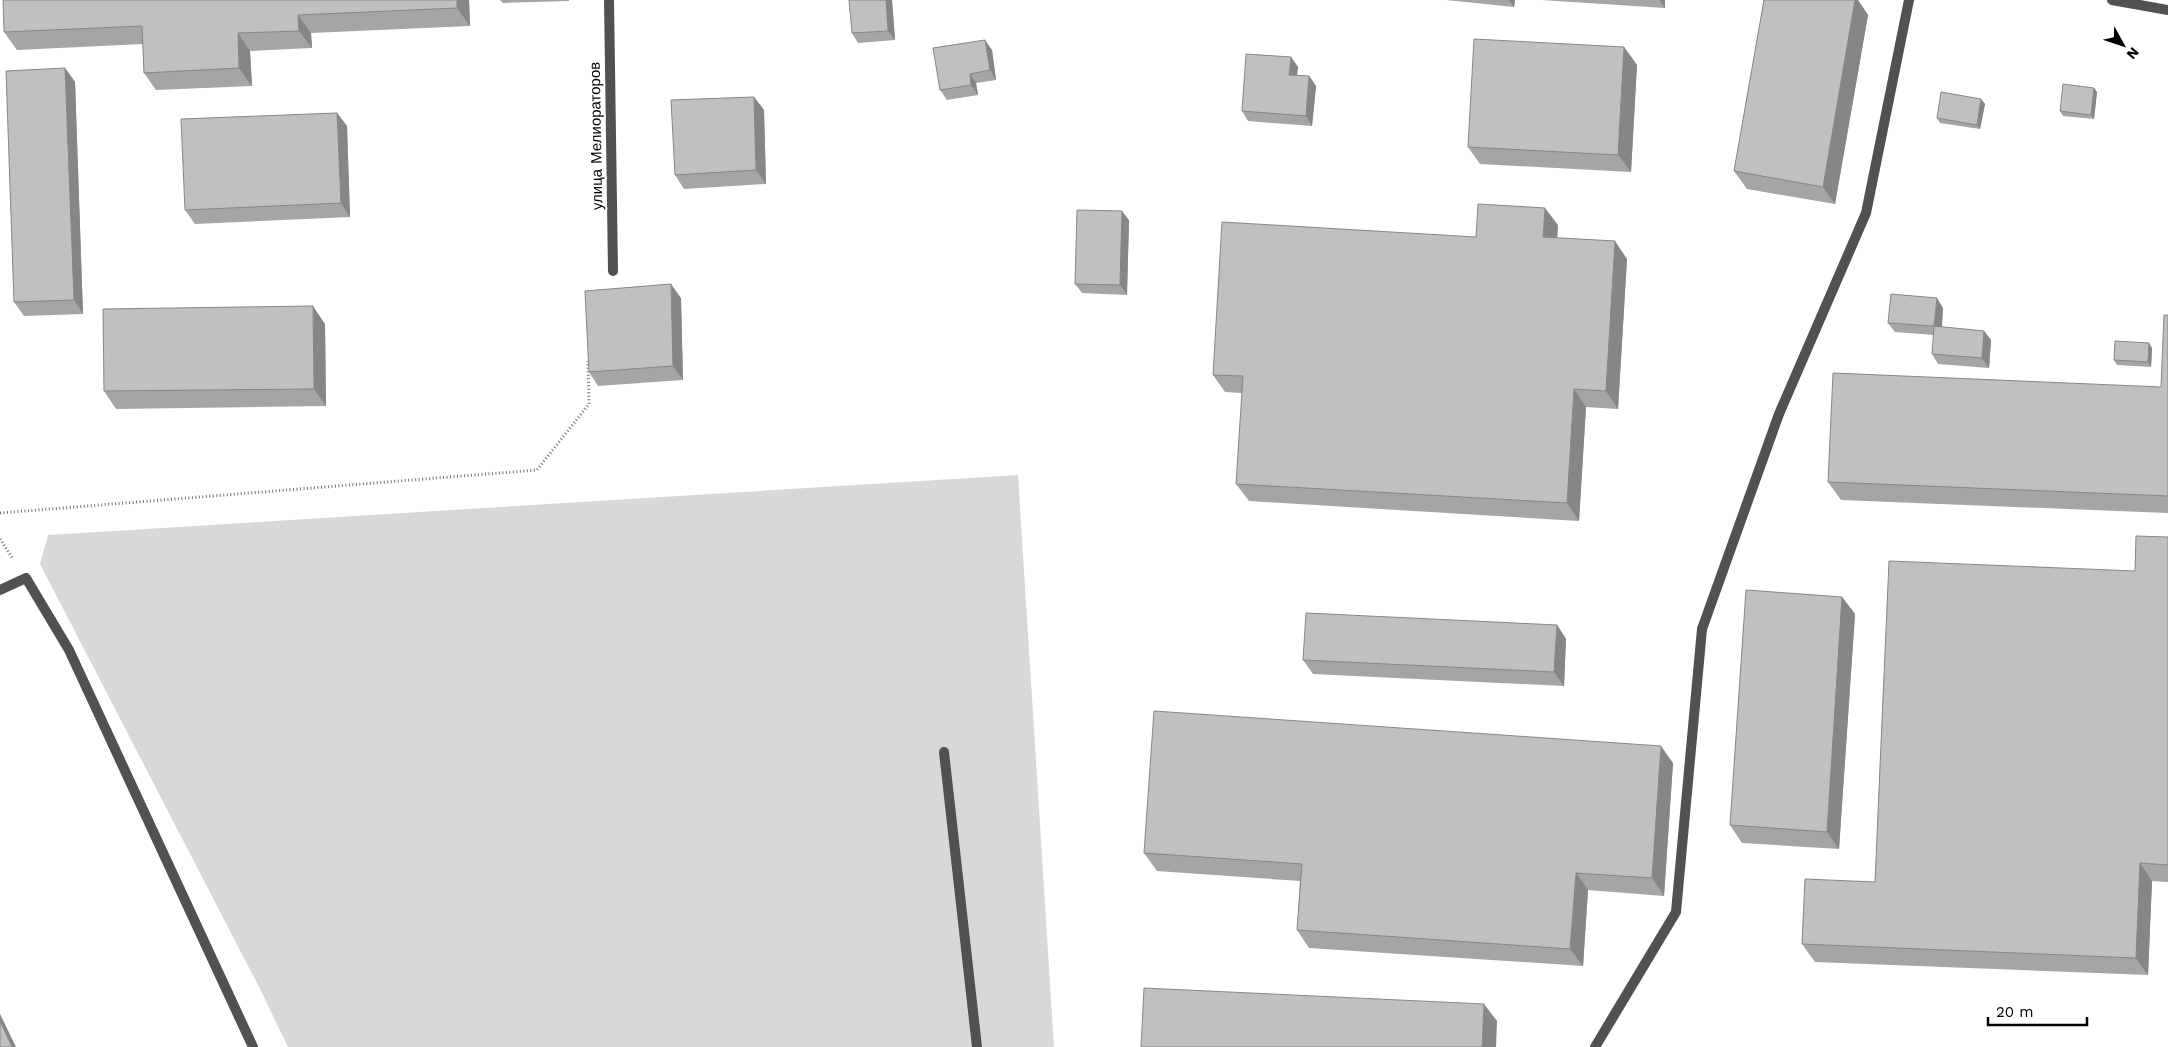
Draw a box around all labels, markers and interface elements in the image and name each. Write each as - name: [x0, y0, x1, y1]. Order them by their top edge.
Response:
- north arrow: [2098, 20, 2148, 70]
- text: N: [2123, 44, 2142, 62]
- street label: улица Мелиораторов: [586, 62, 606, 210]
- scale bar: [1988, 994, 2087, 1026]
- text: 20 m: [1996, 1003, 2034, 1021]

